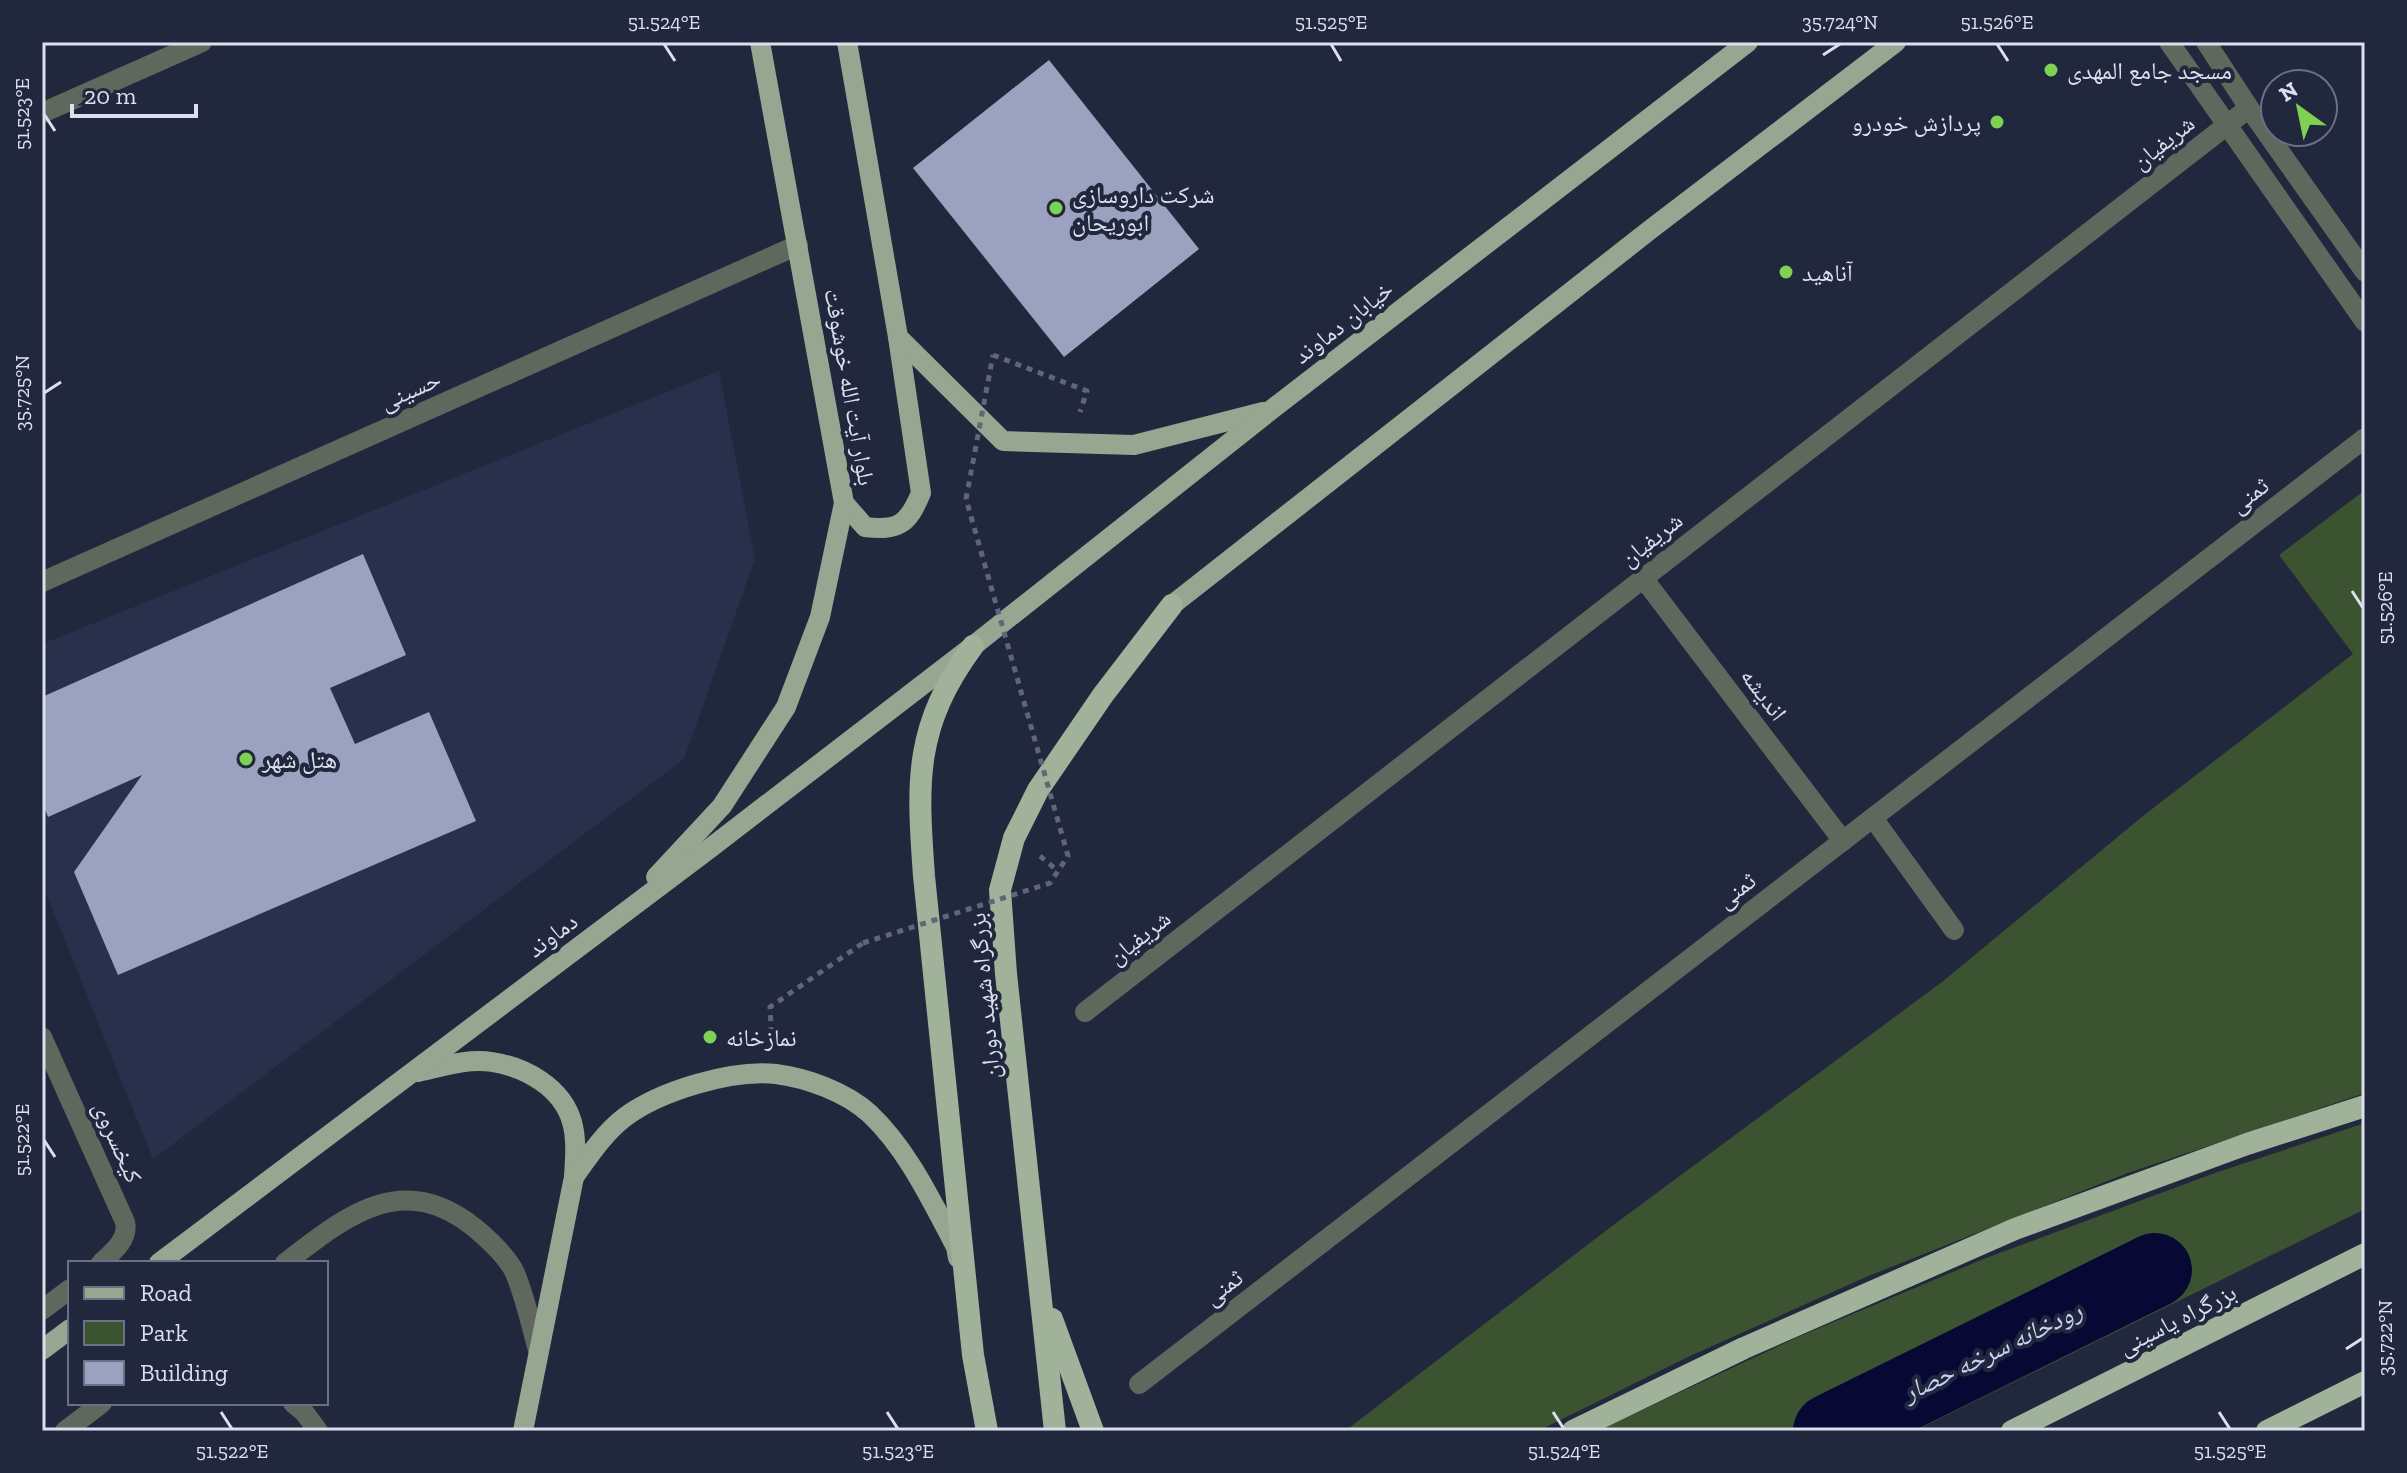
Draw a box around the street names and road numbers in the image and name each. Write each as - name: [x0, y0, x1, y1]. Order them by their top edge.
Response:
- street label: شریفیان: [2126, 108, 2200, 176]
- street label: خیابان دماوند: [1287, 274, 1399, 370]
- street label: بلوار آیت الله خوشوقت: [818, 286, 882, 488]
- street label: حسینی: [375, 364, 445, 416]
- street label: ثمنی: [2224, 471, 2275, 519]
- street label: شریفیان: [1614, 505, 1688, 573]
- street label: اندیشه: [1735, 662, 1793, 726]
- street label: ثمنی: [1711, 866, 1762, 914]
- street label: شریفیان: [1102, 903, 1176, 971]
- street label: دماوند: [521, 907, 583, 963]
- street label: بزرگراه شهید دوران: [962, 912, 1006, 1080]
- street label: کیخسروی: [87, 1097, 149, 1187]
- street label: ثمنی: [1198, 1263, 1249, 1311]
- street label: بزرگراه یاسینی: [2113, 1277, 2241, 1361]

